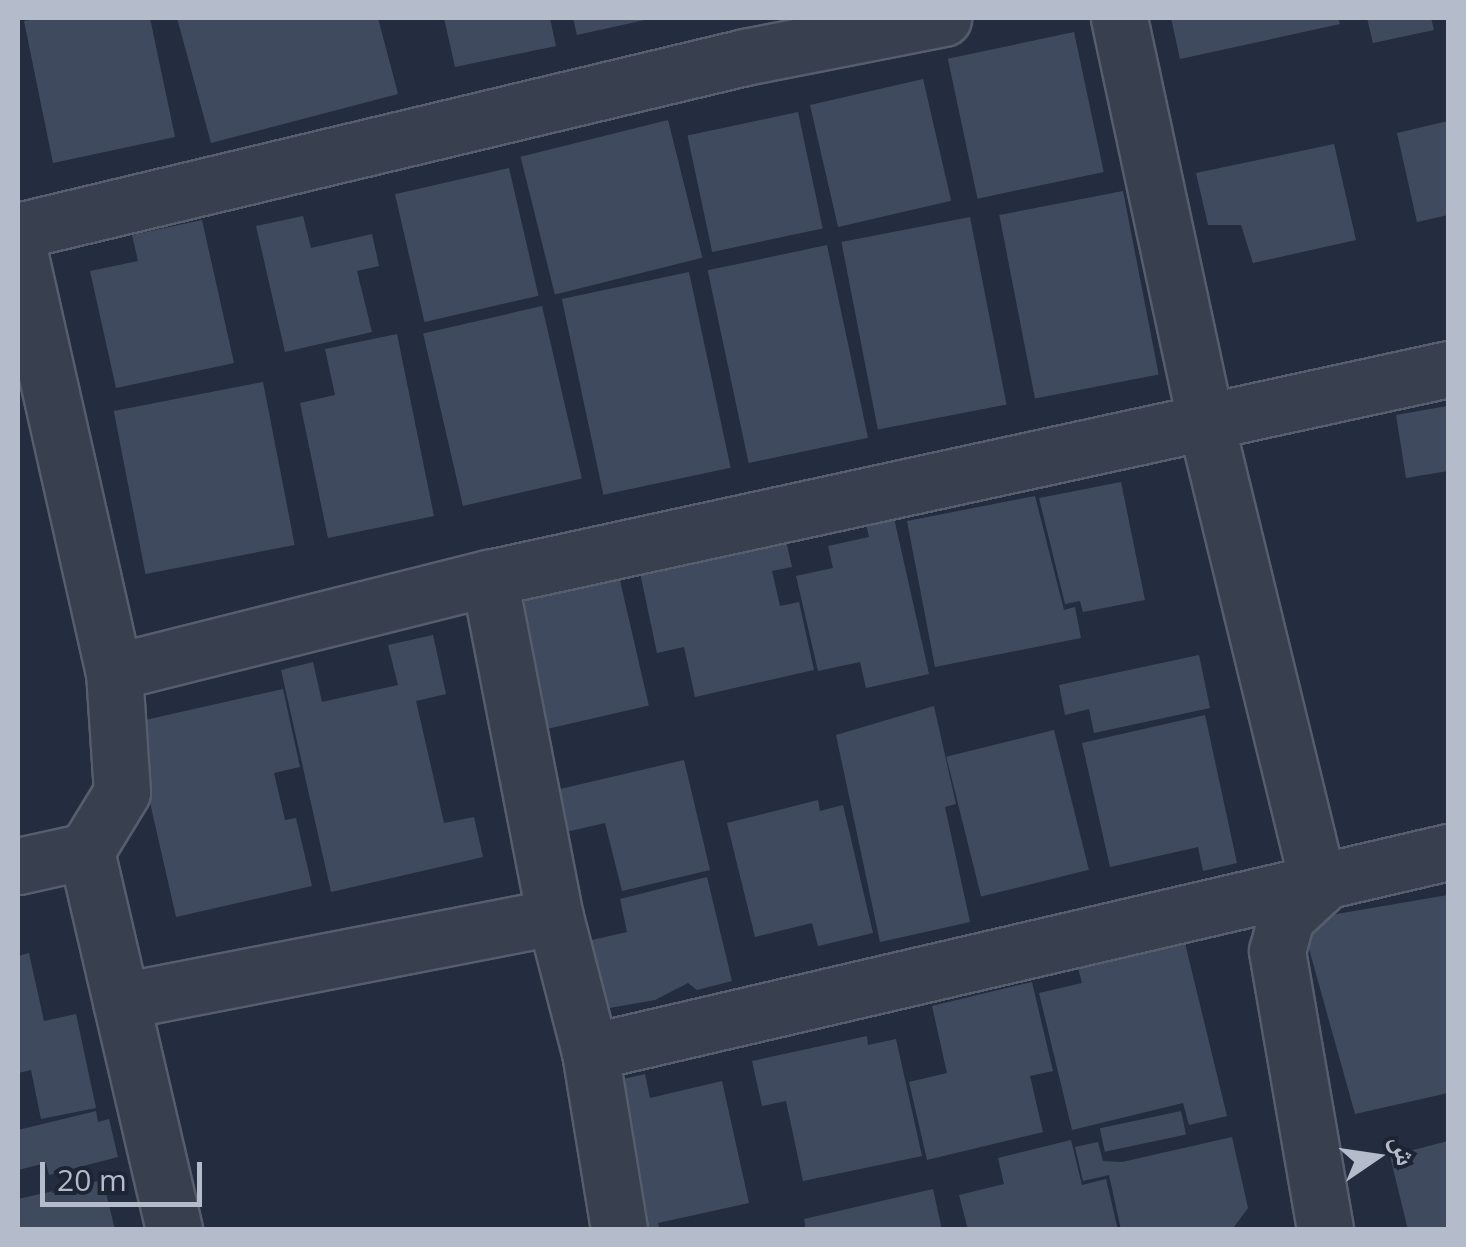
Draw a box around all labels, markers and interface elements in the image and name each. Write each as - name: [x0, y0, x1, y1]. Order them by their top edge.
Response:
- north arrow: [1326, 1107, 1426, 1207]
- text: ش: [1383, 1131, 1427, 1169]
- scale bar: [45, 1142, 208, 1204]
- text: 20 m: [57, 1159, 127, 1200]

